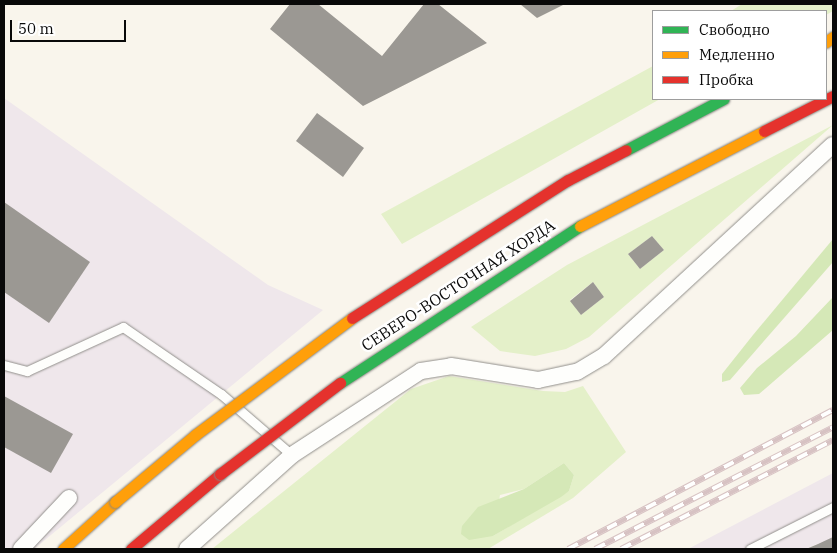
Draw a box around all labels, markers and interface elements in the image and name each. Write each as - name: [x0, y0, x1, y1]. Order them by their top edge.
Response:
- scale bar: [12, 10, 129, 42]
- legend: [652, 10, 827, 100]
- text: 50 m: [18, 19, 54, 38]
- text: Свободно: [699, 20, 770, 39]
- text: Медленно: [699, 45, 775, 64]
- text: Пробка: [699, 70, 754, 89]
- street label: СЕВЕРО-ВОСТОЧНАЯ ХОРДА: [358, 215, 558, 355]

